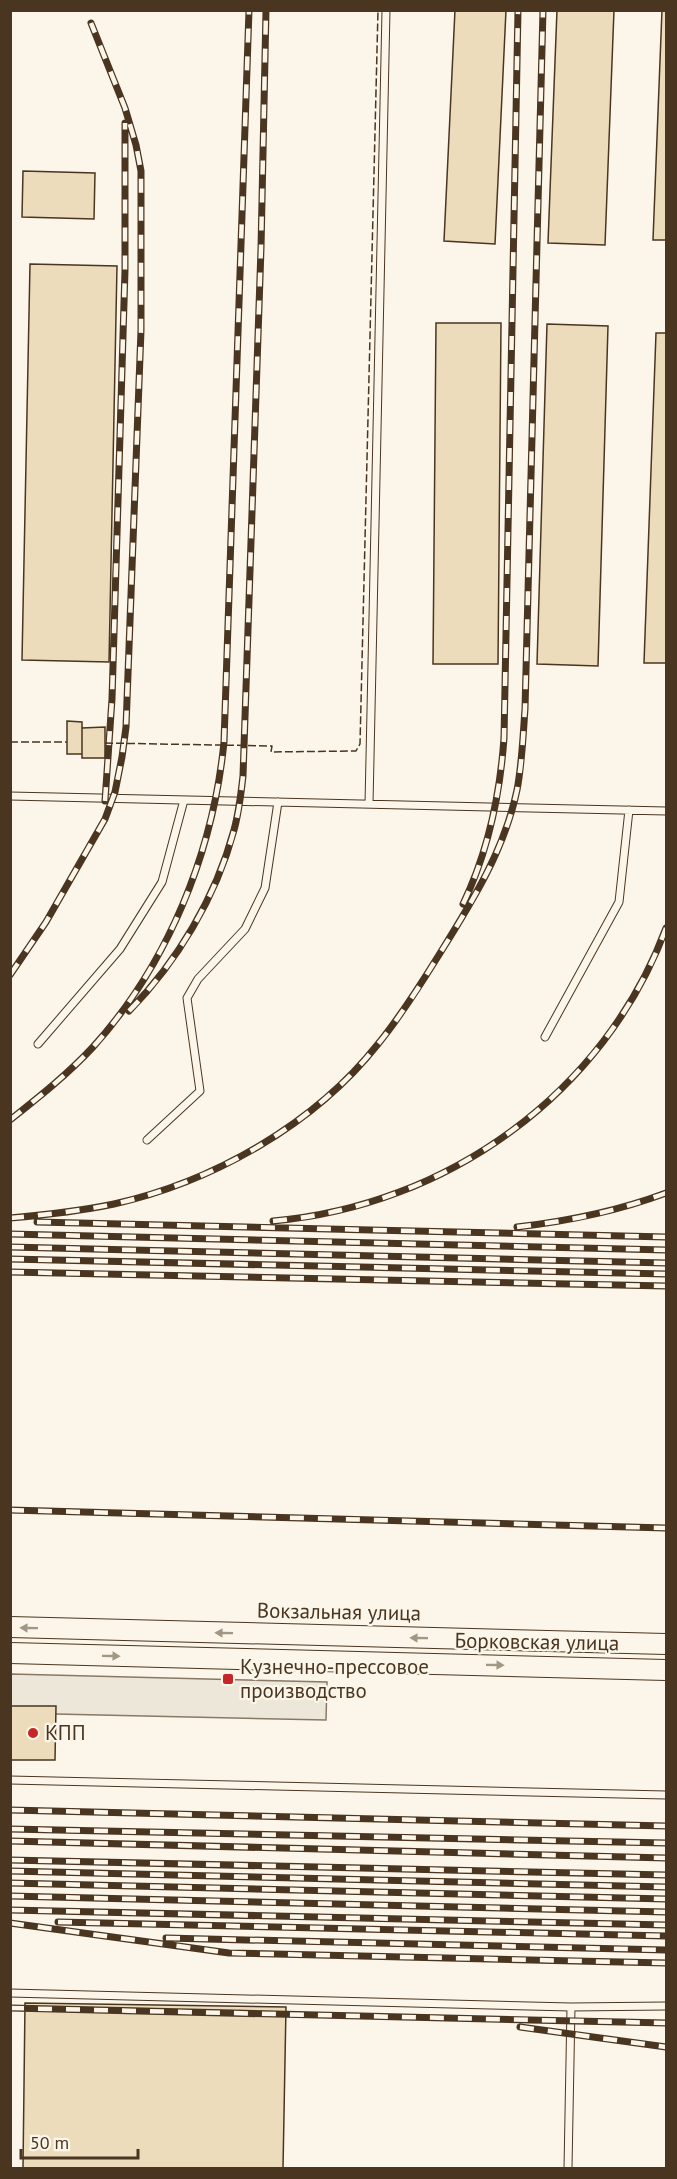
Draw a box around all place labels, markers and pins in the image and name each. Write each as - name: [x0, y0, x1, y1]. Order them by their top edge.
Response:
- place label: Кузнечно-прессовое производство: [240, 1653, 429, 1704]
- marker: Кузнечно-прессовое производство: [221, 1672, 235, 1686]
- place label: КПП: [45, 1719, 86, 1746]
- marker: КПП: [26, 1726, 40, 1740]

